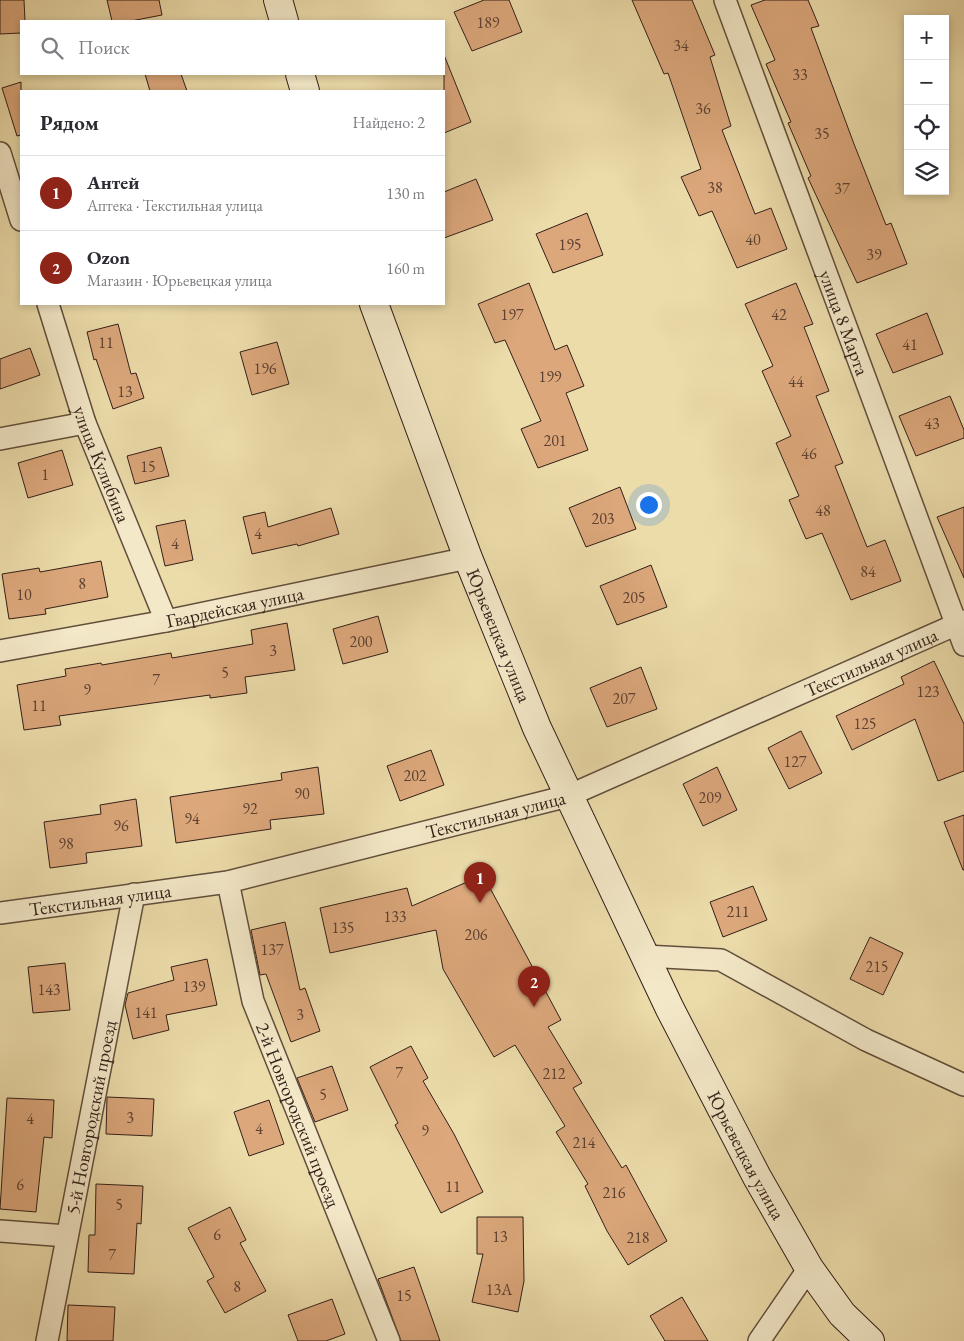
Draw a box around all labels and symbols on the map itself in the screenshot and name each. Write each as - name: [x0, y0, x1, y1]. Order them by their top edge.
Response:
- house number: 189: [476, 12, 500, 33]
- house number: 34: [673, 35, 689, 56]
- house number: 33: [792, 64, 808, 85]
- house number: 36: [695, 98, 711, 119]
- house number: 35: [814, 123, 830, 144]
- house number: 38: [707, 177, 723, 198]
- house number: 37: [834, 178, 850, 199]
- house number: 40: [745, 229, 761, 250]
- house number: 195: [558, 234, 582, 255]
- house number: 39: [866, 244, 882, 265]
- street label: улица 8 Марта: [814, 266, 876, 379]
- house number: 197: [500, 304, 524, 325]
- house number: 42: [771, 304, 787, 325]
- house number: 11: [98, 332, 114, 353]
- house number: 41: [902, 334, 918, 355]
- house number: 196: [253, 358, 277, 379]
- house number: 199: [538, 366, 562, 387]
- house number: 44: [788, 371, 804, 392]
- house number: 13: [117, 381, 133, 402]
- street label: улица Кулибина: [68, 403, 137, 526]
- house number: 43: [924, 413, 940, 434]
- house number: 201: [543, 430, 567, 451]
- house number: 46: [801, 443, 817, 464]
- house number: 15: [140, 456, 156, 477]
- house number: 1: [41, 464, 49, 485]
- your location: [636, 492, 662, 518]
- house number: 48: [815, 500, 831, 521]
- house number: 203: [591, 508, 615, 529]
- house number: 4: [254, 523, 262, 544]
- house number: 4: [171, 533, 179, 554]
- house number: 84: [860, 561, 876, 582]
- street label: Юрьевецкая улица: [461, 564, 538, 706]
- house number: 8: [78, 573, 86, 594]
- street label: Гвардейская улица: [164, 580, 306, 633]
- house number: 10: [16, 584, 32, 605]
- house number: 205: [622, 587, 646, 608]
- street label: Текстильная улица: [800, 622, 942, 703]
- house number: 200: [349, 631, 373, 652]
- house number: 3: [269, 640, 277, 661]
- house number: 5: [221, 662, 229, 683]
- house number: 7: [152, 669, 160, 690]
- house number: 9: [83, 679, 91, 700]
- house number: 123: [916, 681, 940, 702]
- house number: 207: [612, 688, 636, 709]
- house number: 11: [31, 695, 47, 716]
- house number: 125: [853, 713, 877, 734]
- house number: 127: [783, 751, 807, 772]
- house number: 202: [403, 765, 427, 786]
- house number: 90: [294, 783, 310, 804]
- street label: Текстильная улица: [423, 785, 568, 844]
- house number: 209: [698, 787, 722, 808]
- house number: 92: [242, 798, 258, 819]
- house number: 94: [184, 808, 200, 829]
- house number: 96: [113, 815, 129, 836]
- house number: 98: [58, 833, 74, 854]
- pin: 1: [464, 862, 496, 903]
- street label: Текстильная улица: [27, 877, 173, 921]
- house number: 211: [726, 901, 750, 922]
- house number: 133: [383, 906, 407, 927]
- house number: 135: [331, 917, 355, 938]
- house number: 206: [464, 924, 488, 945]
- house number: 137: [260, 939, 284, 960]
- house number: 215: [865, 956, 889, 977]
- pin: 2: [518, 966, 550, 1007]
- house number: 139: [182, 976, 206, 997]
- house number: 143: [37, 979, 61, 1000]
- house number: 141: [134, 1002, 158, 1023]
- house number: 3: [296, 1004, 304, 1025]
- street label: 5-й Новгородский проезд: [61, 1019, 121, 1217]
- street label: 2-й Новгородский проезд: [250, 1019, 347, 1211]
- house number: 7: [395, 1062, 403, 1083]
- house number: 212: [542, 1063, 566, 1084]
- house number: 5: [319, 1084, 327, 1105]
- street label: Юрьевецкая улица: [702, 1086, 791, 1224]
- house number: 3: [126, 1107, 134, 1128]
- house number: 4: [26, 1108, 34, 1129]
- house number: 4: [255, 1118, 263, 1139]
- house number: 9: [421, 1120, 429, 1141]
- house number: 214: [572, 1132, 596, 1153]
- house number: 6: [16, 1174, 24, 1195]
- house number: 11: [445, 1176, 461, 1197]
- house number: 216: [602, 1182, 626, 1203]
- house number: 5: [115, 1194, 123, 1214]
- house number: 6: [213, 1224, 221, 1245]
- house number: 13: [492, 1226, 508, 1247]
- house number: 218: [626, 1227, 650, 1248]
- house number: 7: [108, 1244, 116, 1265]
- house number: 8: [233, 1276, 241, 1297]
- house number: 13А: [486, 1279, 513, 1300]
- house number: 15: [396, 1285, 412, 1306]

